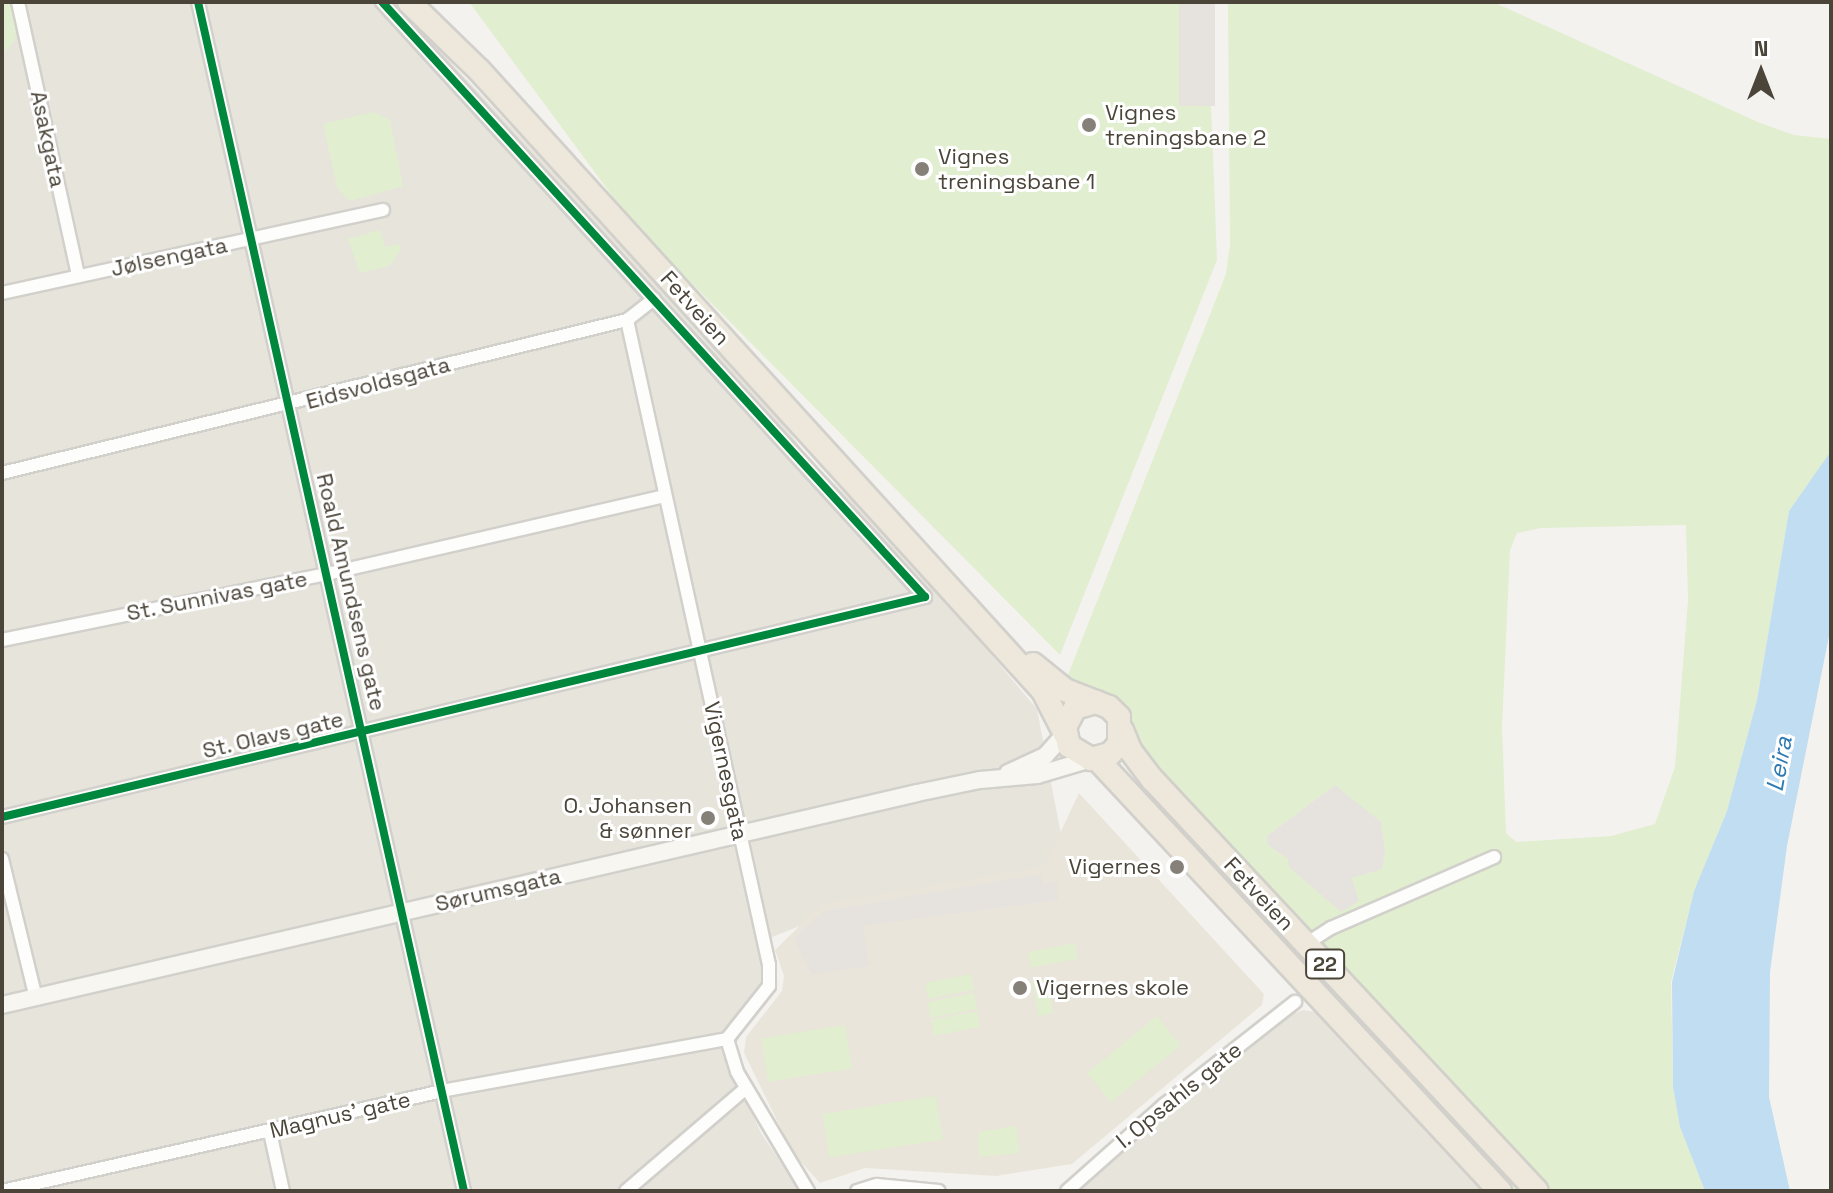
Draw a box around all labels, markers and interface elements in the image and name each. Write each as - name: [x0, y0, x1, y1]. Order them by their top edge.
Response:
- north arrow: [1721, 32, 1801, 112]
- text: N: [1754, 34, 1768, 62]
- street label: Asakgata: [25, 88, 71, 190]
- place label: Vignes treningsbane 2: [1105, 99, 1266, 150]
- marker: Vignes treningsbane 2: [1080, 116, 1098, 134]
- place label: Vignes treningsbane 1: [938, 143, 1095, 194]
- marker: Vignes treningsbane 1: [913, 160, 931, 178]
- street label: Jølsengata: [108, 232, 230, 282]
- street label: Fetveien: [655, 265, 735, 351]
- street label: Eidsvoldsgata: [303, 351, 453, 415]
- street label: Roald Amundsens gate: [311, 471, 391, 713]
- street label: St. Sunnivas gate: [124, 565, 310, 627]
- street label: Vigernesgata: [698, 699, 754, 843]
- street label: St. Olavs gate: [200, 706, 346, 764]
- water label: Leira: [1760, 734, 1798, 794]
- place label: O. Johansen & sønner: [563, 792, 692, 844]
- marker: O. Johansen & sønner: [699, 809, 717, 827]
- street label: Fetveien: [1218, 852, 1300, 936]
- place label: Vigernes: [1068, 854, 1161, 880]
- marker: Vigernes: [1168, 858, 1186, 876]
- street label: Sørumsgata: [433, 863, 563, 917]
- road number: 22: [1305, 948, 1345, 980]
- place label: Vigernes skole: [1036, 975, 1189, 1001]
- marker: Vigernes skole: [1011, 979, 1029, 997]
- street label: I. Opsahls gate: [1111, 1036, 1247, 1154]
- street label: Magnus' gate: [267, 1086, 413, 1144]

